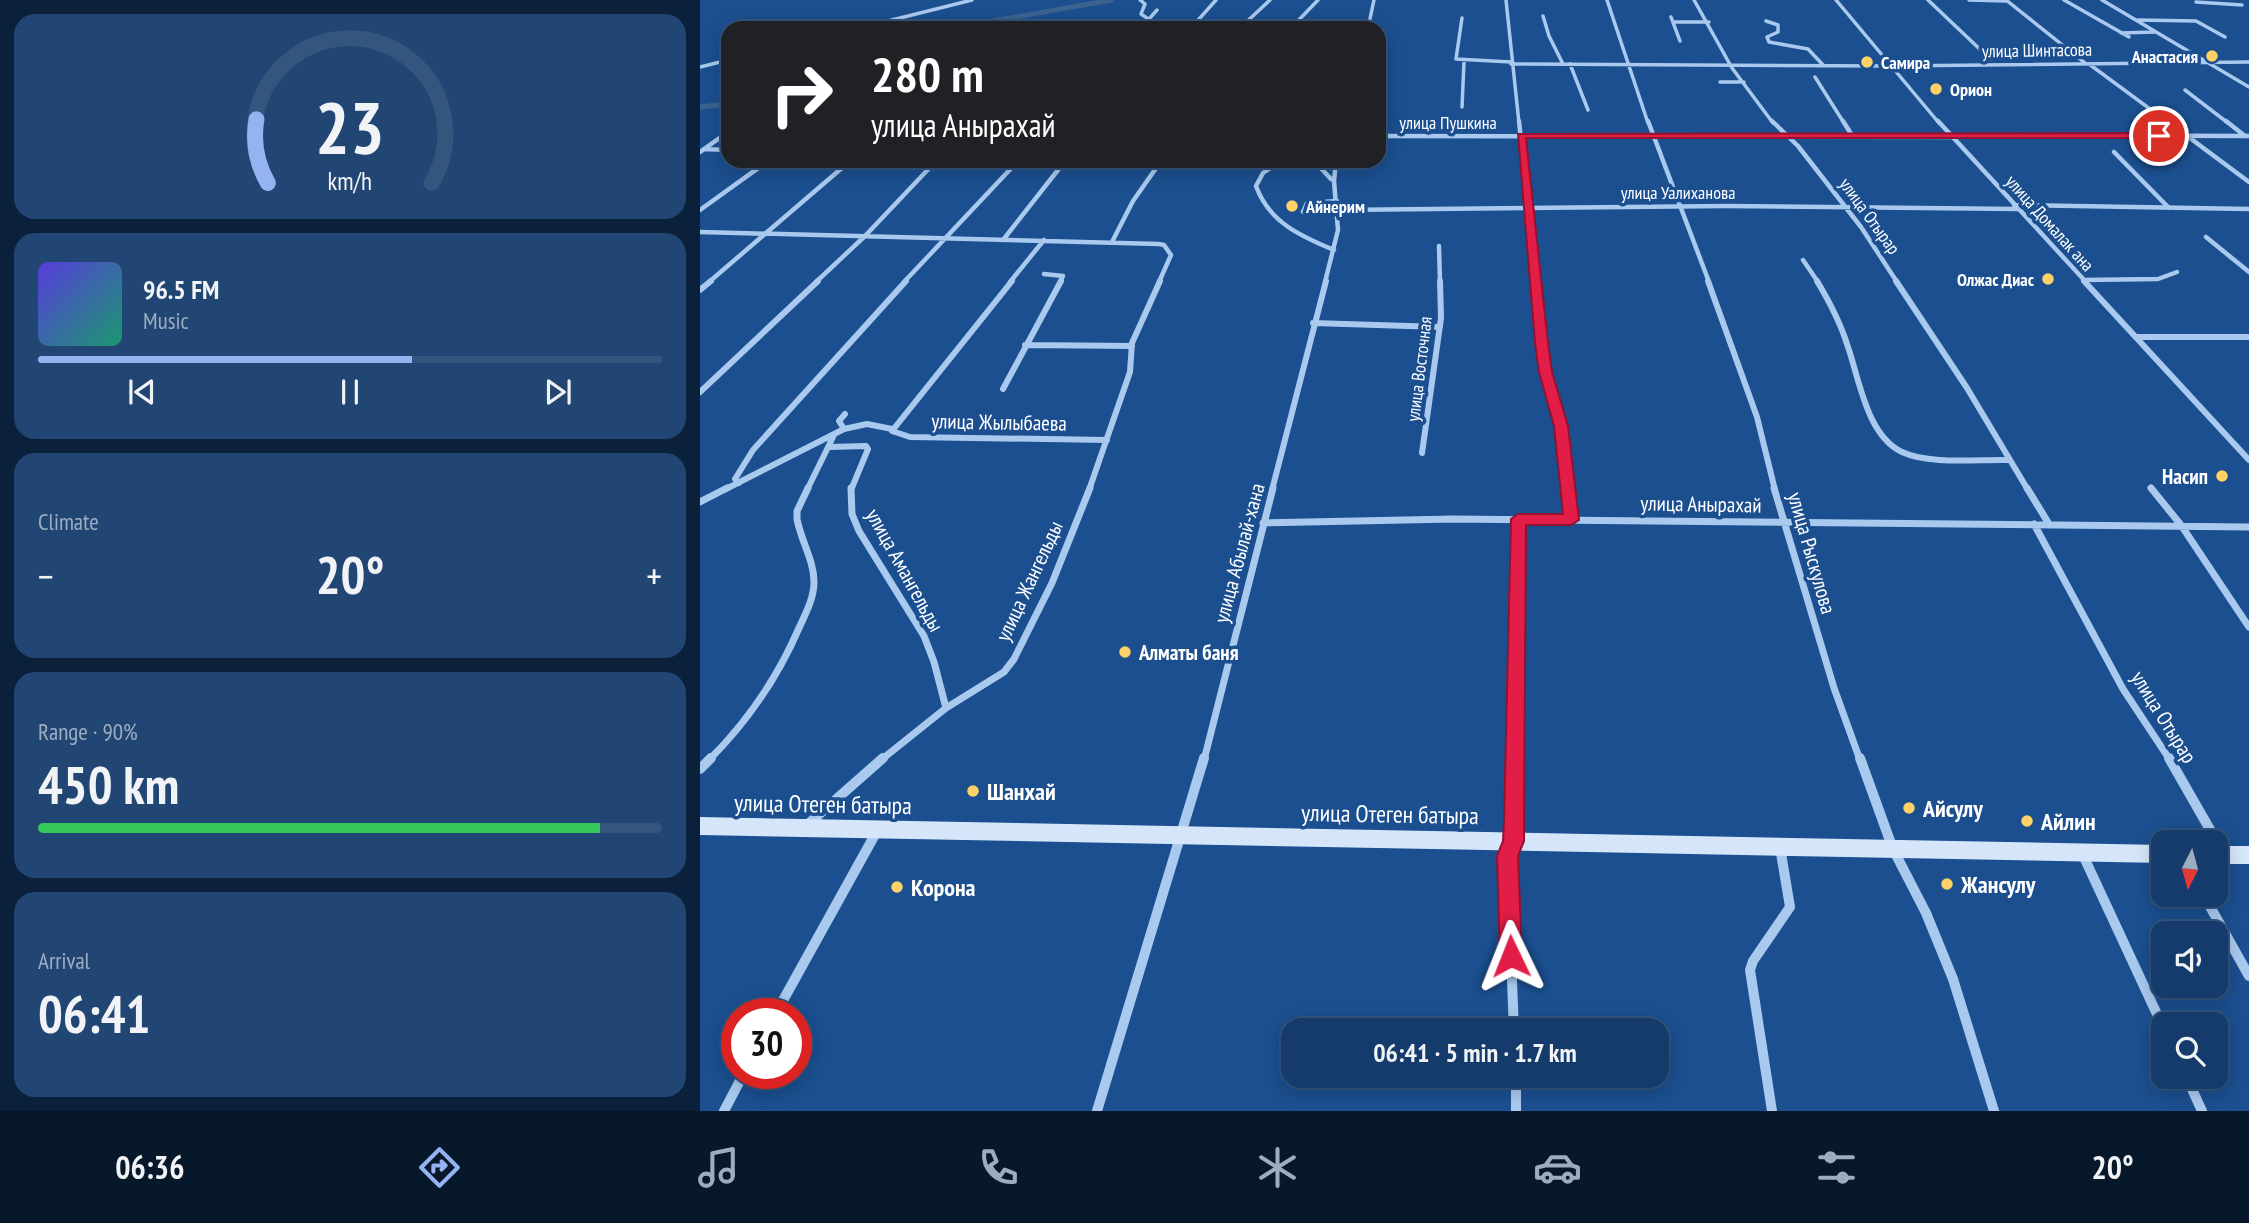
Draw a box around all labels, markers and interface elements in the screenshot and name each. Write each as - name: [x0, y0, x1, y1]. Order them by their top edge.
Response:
- street label: улица Шинтасова: [1982, 38, 2092, 62]
- text: 280 m: [871, 42, 984, 106]
- place label: Анастасия: [2131, 45, 2198, 68]
- marker: Анастасия: [2204, 48, 2220, 64]
- icon: right: [756, 49, 847, 140]
- place label: Самира: [1881, 51, 1930, 74]
- marker: Самира: [1859, 54, 1875, 70]
- place label: Орион: [1950, 78, 1992, 101]
- text: 23: [315, 79, 385, 173]
- marker: Орион: [1928, 81, 1944, 97]
- text: улица Анырахай: [871, 104, 1056, 146]
- pin: [2129, 106, 2189, 166]
- street label: улица Пушкина: [1399, 111, 1497, 134]
- icon: arrive: [2140, 117, 2178, 155]
- text: km/h: [328, 165, 372, 197]
- street label: улица Домалак ана: [2001, 170, 2099, 276]
- street label: улица Отырар: [1835, 173, 1906, 259]
- street label: улица Уалиханова: [1621, 181, 1735, 204]
- place label: Айнерим: [1305, 195, 1365, 218]
- marker: Айнерим: [1284, 198, 1300, 214]
- place label: Олжас Диас: [1957, 268, 2035, 291]
- marker: Олжас Диас: [2040, 271, 2056, 287]
- text: 96.5 FM: [143, 273, 219, 306]
- text: Music: [143, 306, 189, 335]
- street label: улица Восточная: [1401, 315, 1437, 423]
- icon: previous: [123, 373, 161, 411]
- icon: pause: [331, 373, 369, 411]
- icon: next: [539, 373, 577, 411]
- street label: улица Жылыбаева: [931, 407, 1067, 437]
- place label: Насип: [2162, 463, 2208, 490]
- marker: Насип: [2214, 468, 2230, 484]
- street label: улица Абылай-хана: [1207, 480, 1271, 626]
- street label: улица Анырахай: [1640, 489, 1762, 519]
- street label: улица Рыскулова: [1782, 489, 1842, 617]
- street label: улица Амангельды: [860, 504, 950, 636]
- text: Climate: [38, 507, 99, 536]
- street label: улица Жангельды: [989, 516, 1069, 646]
- text: 20°: [316, 541, 384, 608]
- text: −: [38, 551, 54, 600]
- text: +: [646, 551, 662, 600]
- place label: Алматы баня: [1138, 639, 1239, 666]
- marker: Алматы баня: [1117, 644, 1133, 660]
- street label: улица Отырар: [2125, 666, 2203, 768]
- text: Range · 90%: [38, 717, 138, 746]
- text: 450 km: [38, 751, 179, 818]
- place label: Шанхай: [987, 776, 1056, 807]
- marker: Шанхай: [965, 783, 981, 799]
- street label: улица Отеген батыра: [734, 787, 912, 821]
- place label: Айсулу: [1922, 793, 1983, 824]
- street label: улица Отеген батыра: [1301, 797, 1479, 831]
- marker: Айсулу: [1901, 800, 1917, 816]
- place label: Айлин: [2040, 806, 2096, 837]
- marker: Айлин: [2019, 813, 2035, 829]
- north arrow: [2151, 830, 2228, 906]
- map controls: [2151, 830, 2228, 1089]
- place label: Жансулу: [1960, 869, 2036, 900]
- place label: Корона: [911, 872, 976, 903]
- marker: Жансулу: [1939, 876, 1955, 892]
- marker: Корона: [889, 879, 905, 895]
- position arrow: [1474, 919, 1548, 993]
- button: sound: [2151, 921, 2228, 998]
- text: Arrival: [38, 946, 90, 975]
- text: 06:41: [38, 980, 150, 1047]
- speed limit sign: 30: [721, 998, 812, 1089]
- button: search: [2151, 1012, 2228, 1089]
- text: 06:41 · 5 min · 1.7 km: [1373, 1036, 1577, 1069]
- icon: directions: [415, 1143, 464, 1192]
- icon: music: [694, 1143, 743, 1192]
- icon: phone: [974, 1143, 1023, 1192]
- icon: climate: [1253, 1143, 1302, 1192]
- icon: car: [1533, 1143, 1582, 1192]
- icon: filters: [1812, 1143, 1861, 1192]
- text: 06:36: [115, 1146, 184, 1188]
- text: 20°: [2092, 1146, 2134, 1188]

